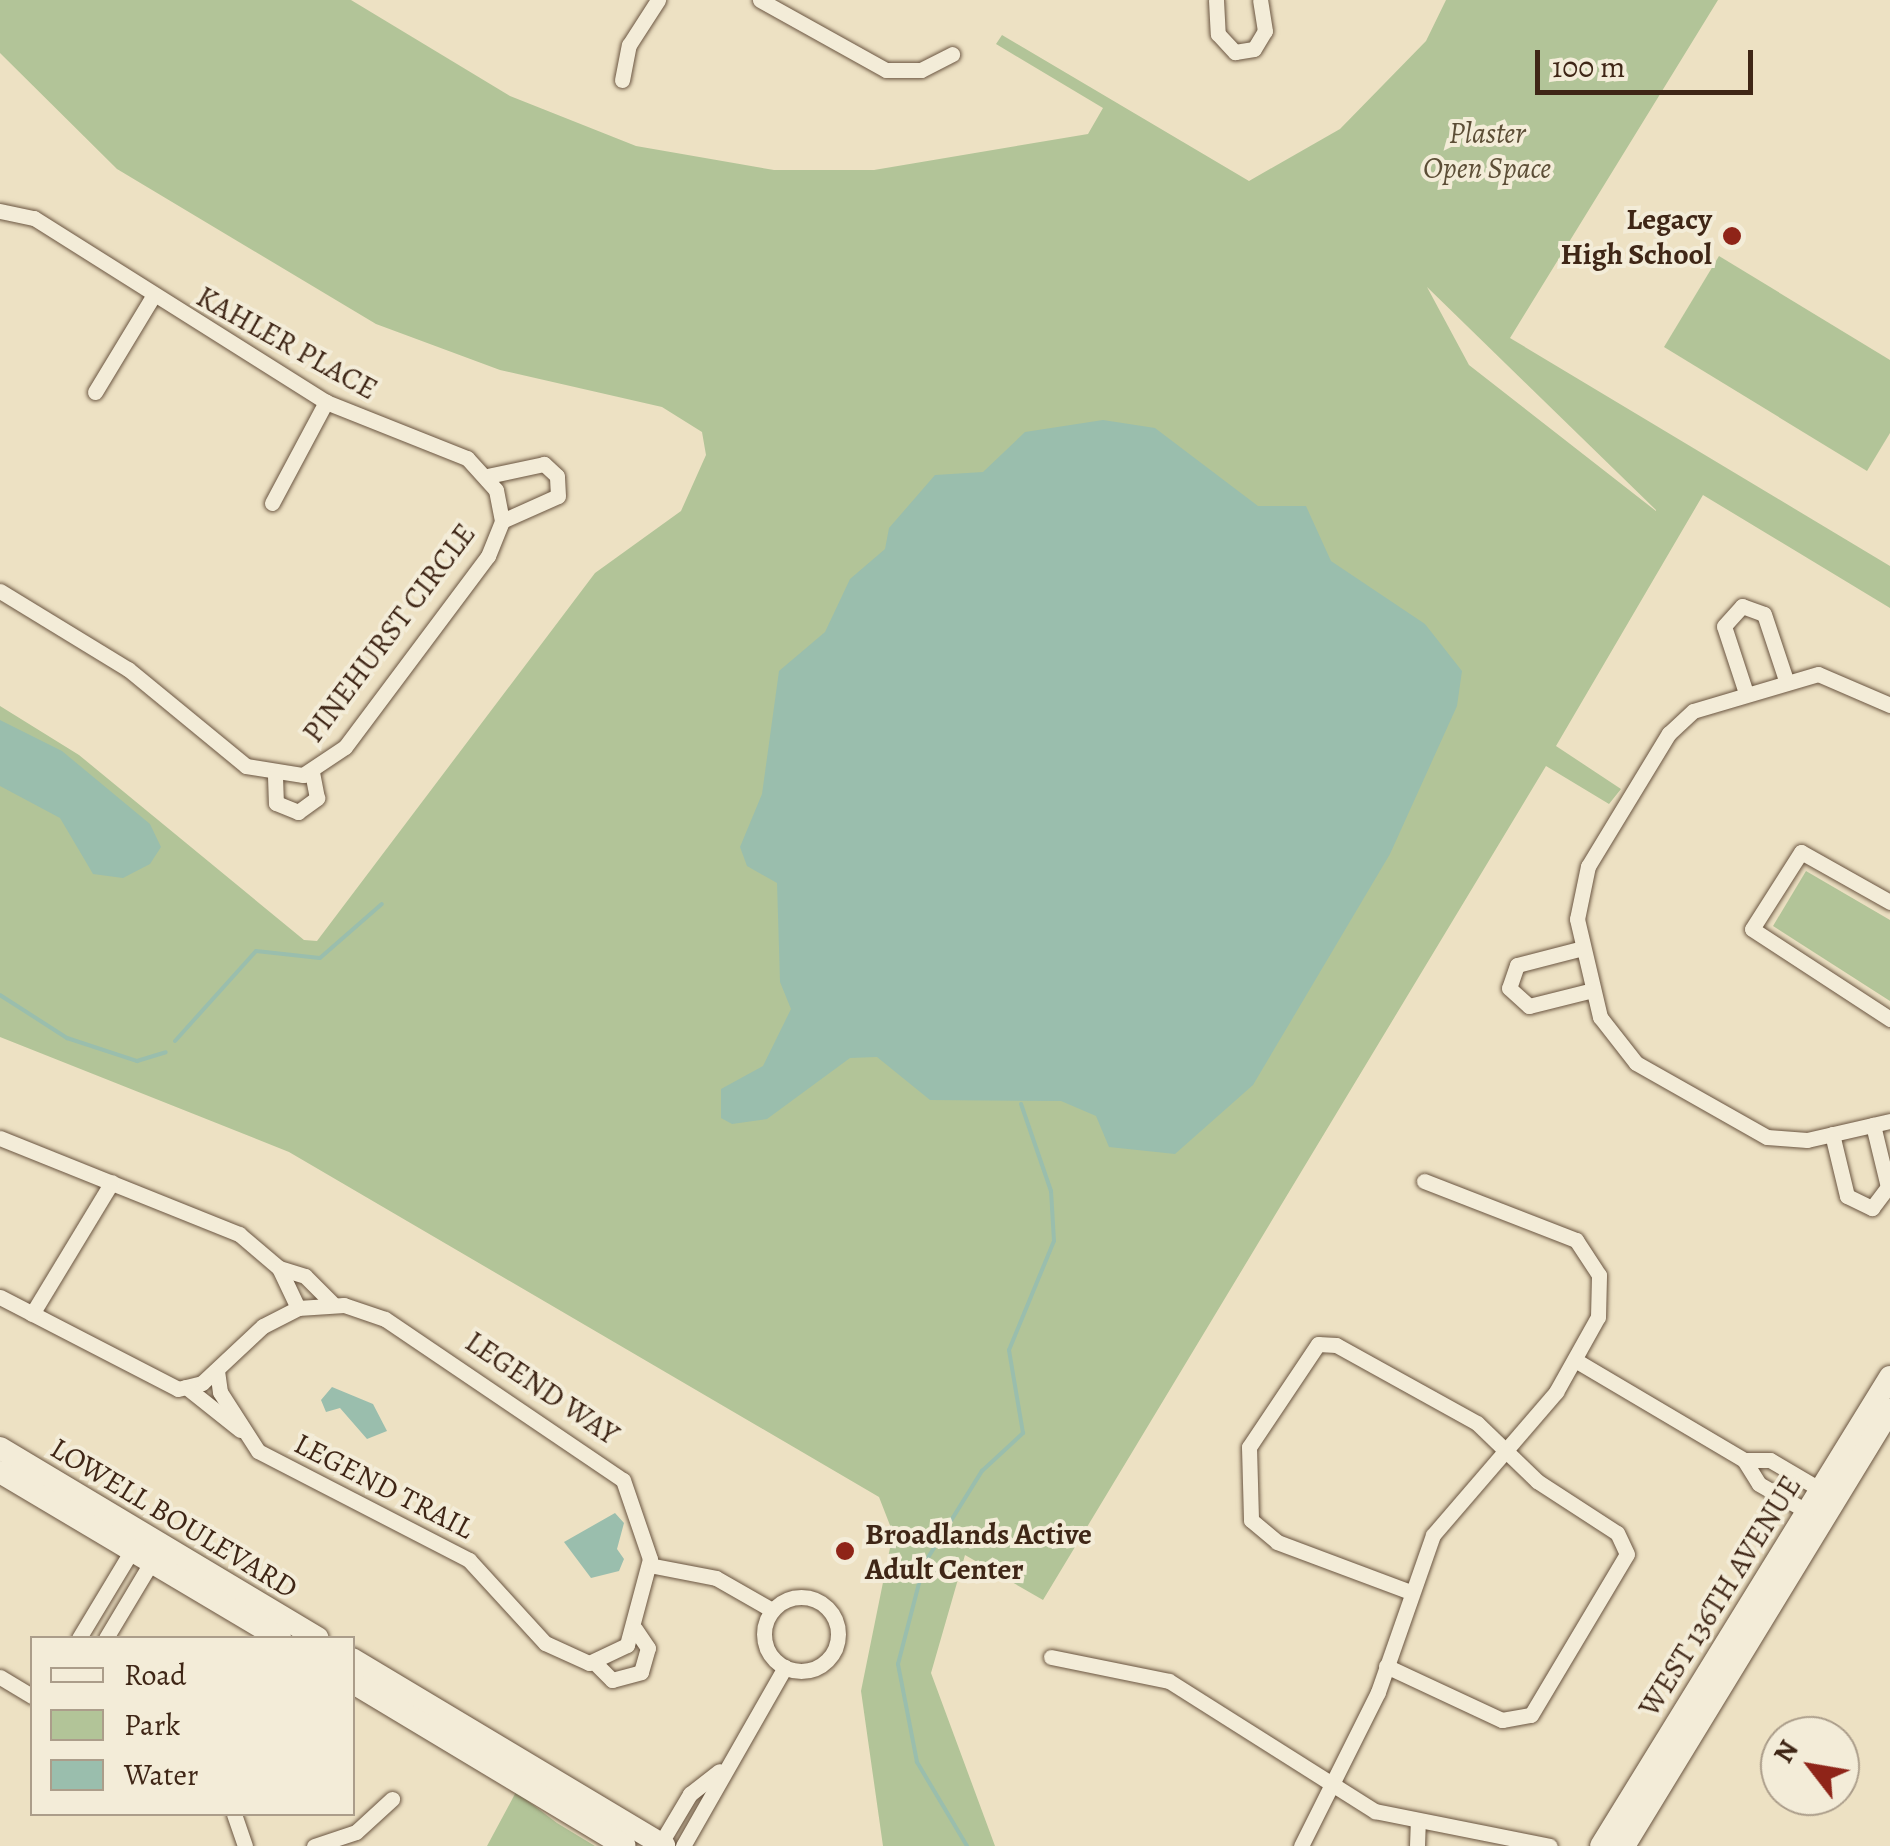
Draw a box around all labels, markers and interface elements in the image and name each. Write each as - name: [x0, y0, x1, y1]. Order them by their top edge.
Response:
- scale bar: [1540, 30, 1758, 92]
- text: 100 m: [1552, 47, 1625, 87]
- park label: Plaster Open Space: [1423, 115, 1551, 186]
- place label: Legacy High School: [1561, 201, 1712, 272]
- marker: Legacy High School: [1721, 225, 1743, 247]
- street label: KAHLER PLACE: [190, 278, 384, 408]
- street label: PINEHURST CIRCLE: [295, 516, 483, 750]
- street label: LEGEND WAY: [458, 1324, 626, 1452]
- street label: LEGEND TRAIL: [288, 1425, 480, 1547]
- street label: LOWELL BOULEVARD: [44, 1430, 304, 1606]
- street label: WEST 136TH AVENUE: [1631, 1469, 1809, 1723]
- place label: Broadlands Active Adult Center: [865, 1516, 1092, 1586]
- marker: Broadlands Active Adult Center: [834, 1540, 856, 1562]
- legend: [30, 1636, 355, 1816]
- text: Road: [124, 1655, 186, 1695]
- text: Park: [124, 1705, 180, 1745]
- north arrow: [1760, 1716, 1860, 1816]
- text: N: [1764, 1733, 1808, 1770]
- text: Water: [124, 1755, 198, 1795]

